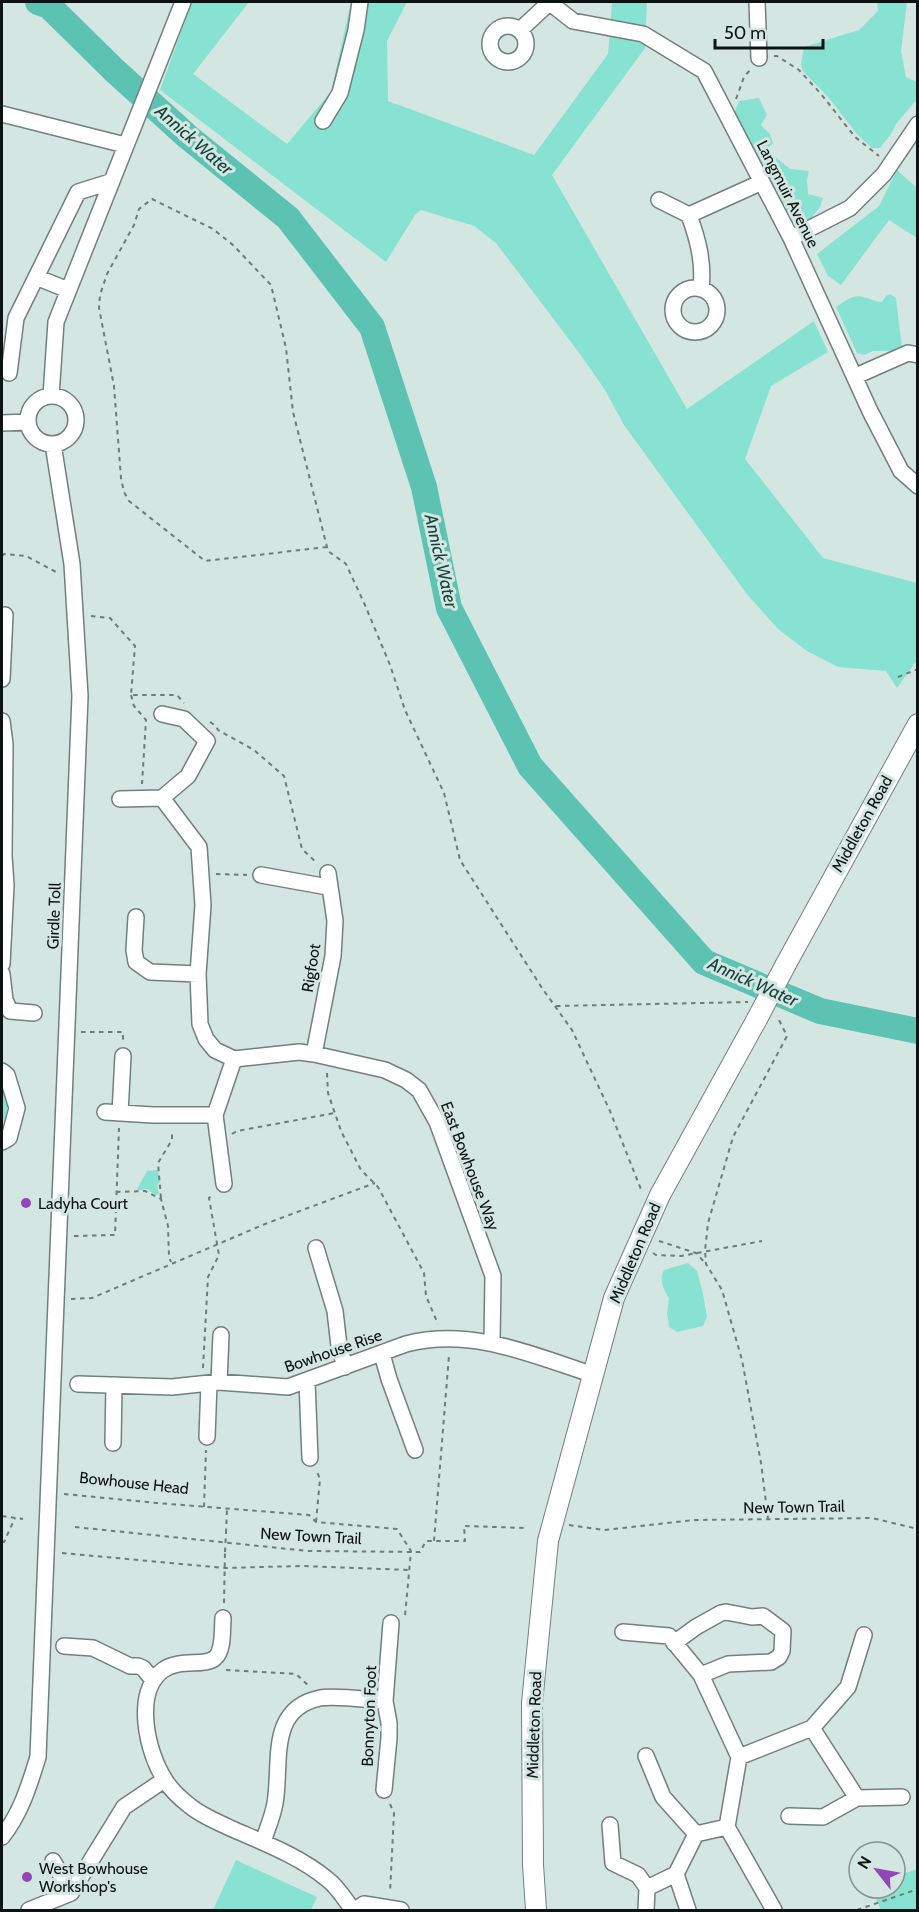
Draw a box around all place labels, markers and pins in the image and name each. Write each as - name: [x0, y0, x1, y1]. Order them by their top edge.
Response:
- place label: Ladyha Court: [38, 1194, 128, 1213]
- marker: Ladyha Court: [19, 1196, 33, 1210]
- place label: West Bowhouse Workshop's: [39, 1859, 148, 1896]
- marker: West Bowhouse Workshop's: [20, 1870, 34, 1884]

